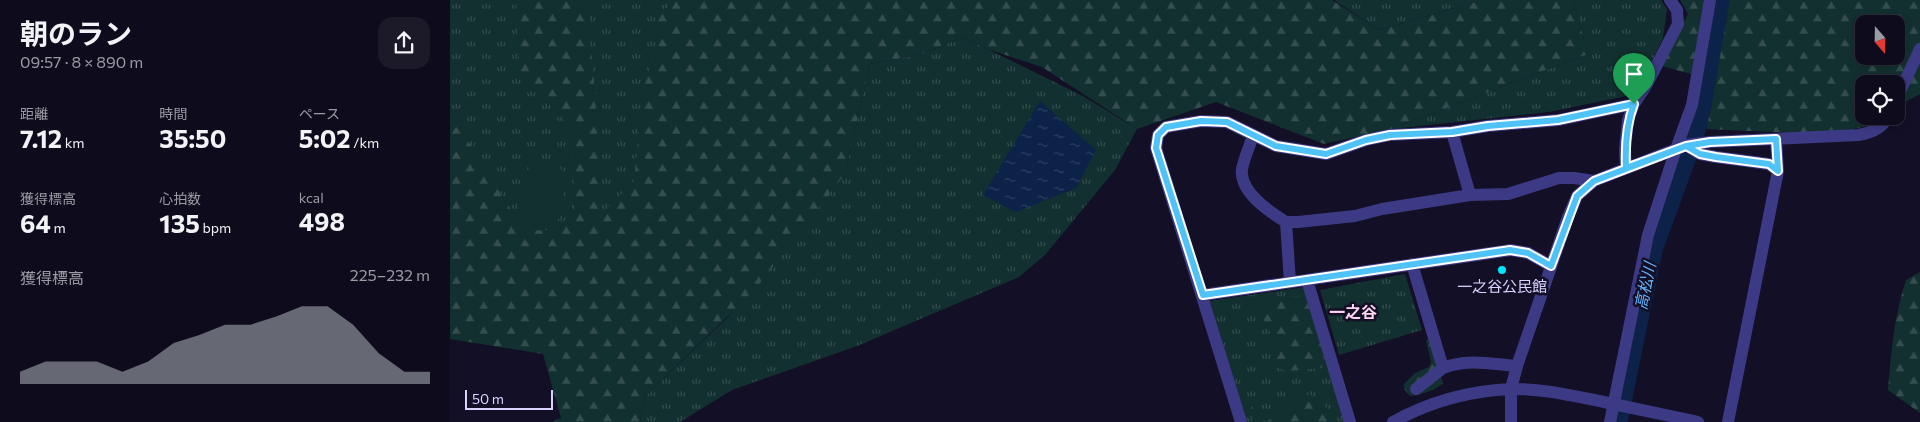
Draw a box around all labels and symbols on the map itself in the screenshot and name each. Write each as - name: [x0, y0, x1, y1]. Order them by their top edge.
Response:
- north arrow: [1855, 15, 1905, 65]
- pin: [1613, 53, 1655, 104]
- water label: 高松川: [1630, 258, 1659, 311]
- marker: 一之谷公民館: [1496, 264, 1508, 276]
- place label: 一之谷公民館: [1457, 277, 1547, 295]
- district label: 一之谷: [1329, 302, 1377, 321]
- scale bar: [465, 387, 552, 410]

